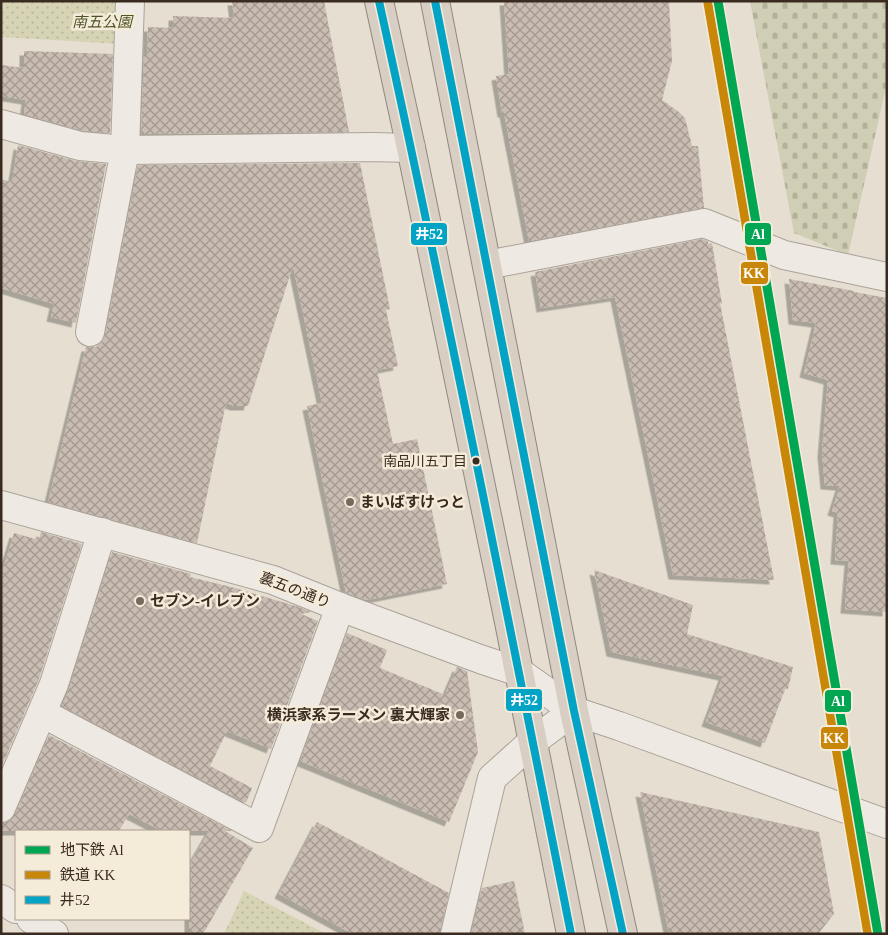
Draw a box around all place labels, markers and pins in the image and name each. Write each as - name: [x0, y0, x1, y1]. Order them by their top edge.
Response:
- place label: 南品川五丁目: [383, 454, 467, 469]
- marker: 南品川五丁目: [471, 456, 481, 466]
- place label: まいばすけっと: [360, 494, 465, 510]
- marker: まいばすけっと: [344, 496, 356, 508]
- place label: セブン-イレブン: [150, 592, 260, 609]
- marker: セブン-イレブン: [134, 595, 146, 607]
- place label: 横浜家系ラーメン 裏大輝家: [267, 706, 450, 723]
- marker: 横浜家系ラーメン 裏大輝家: [454, 709, 466, 721]

